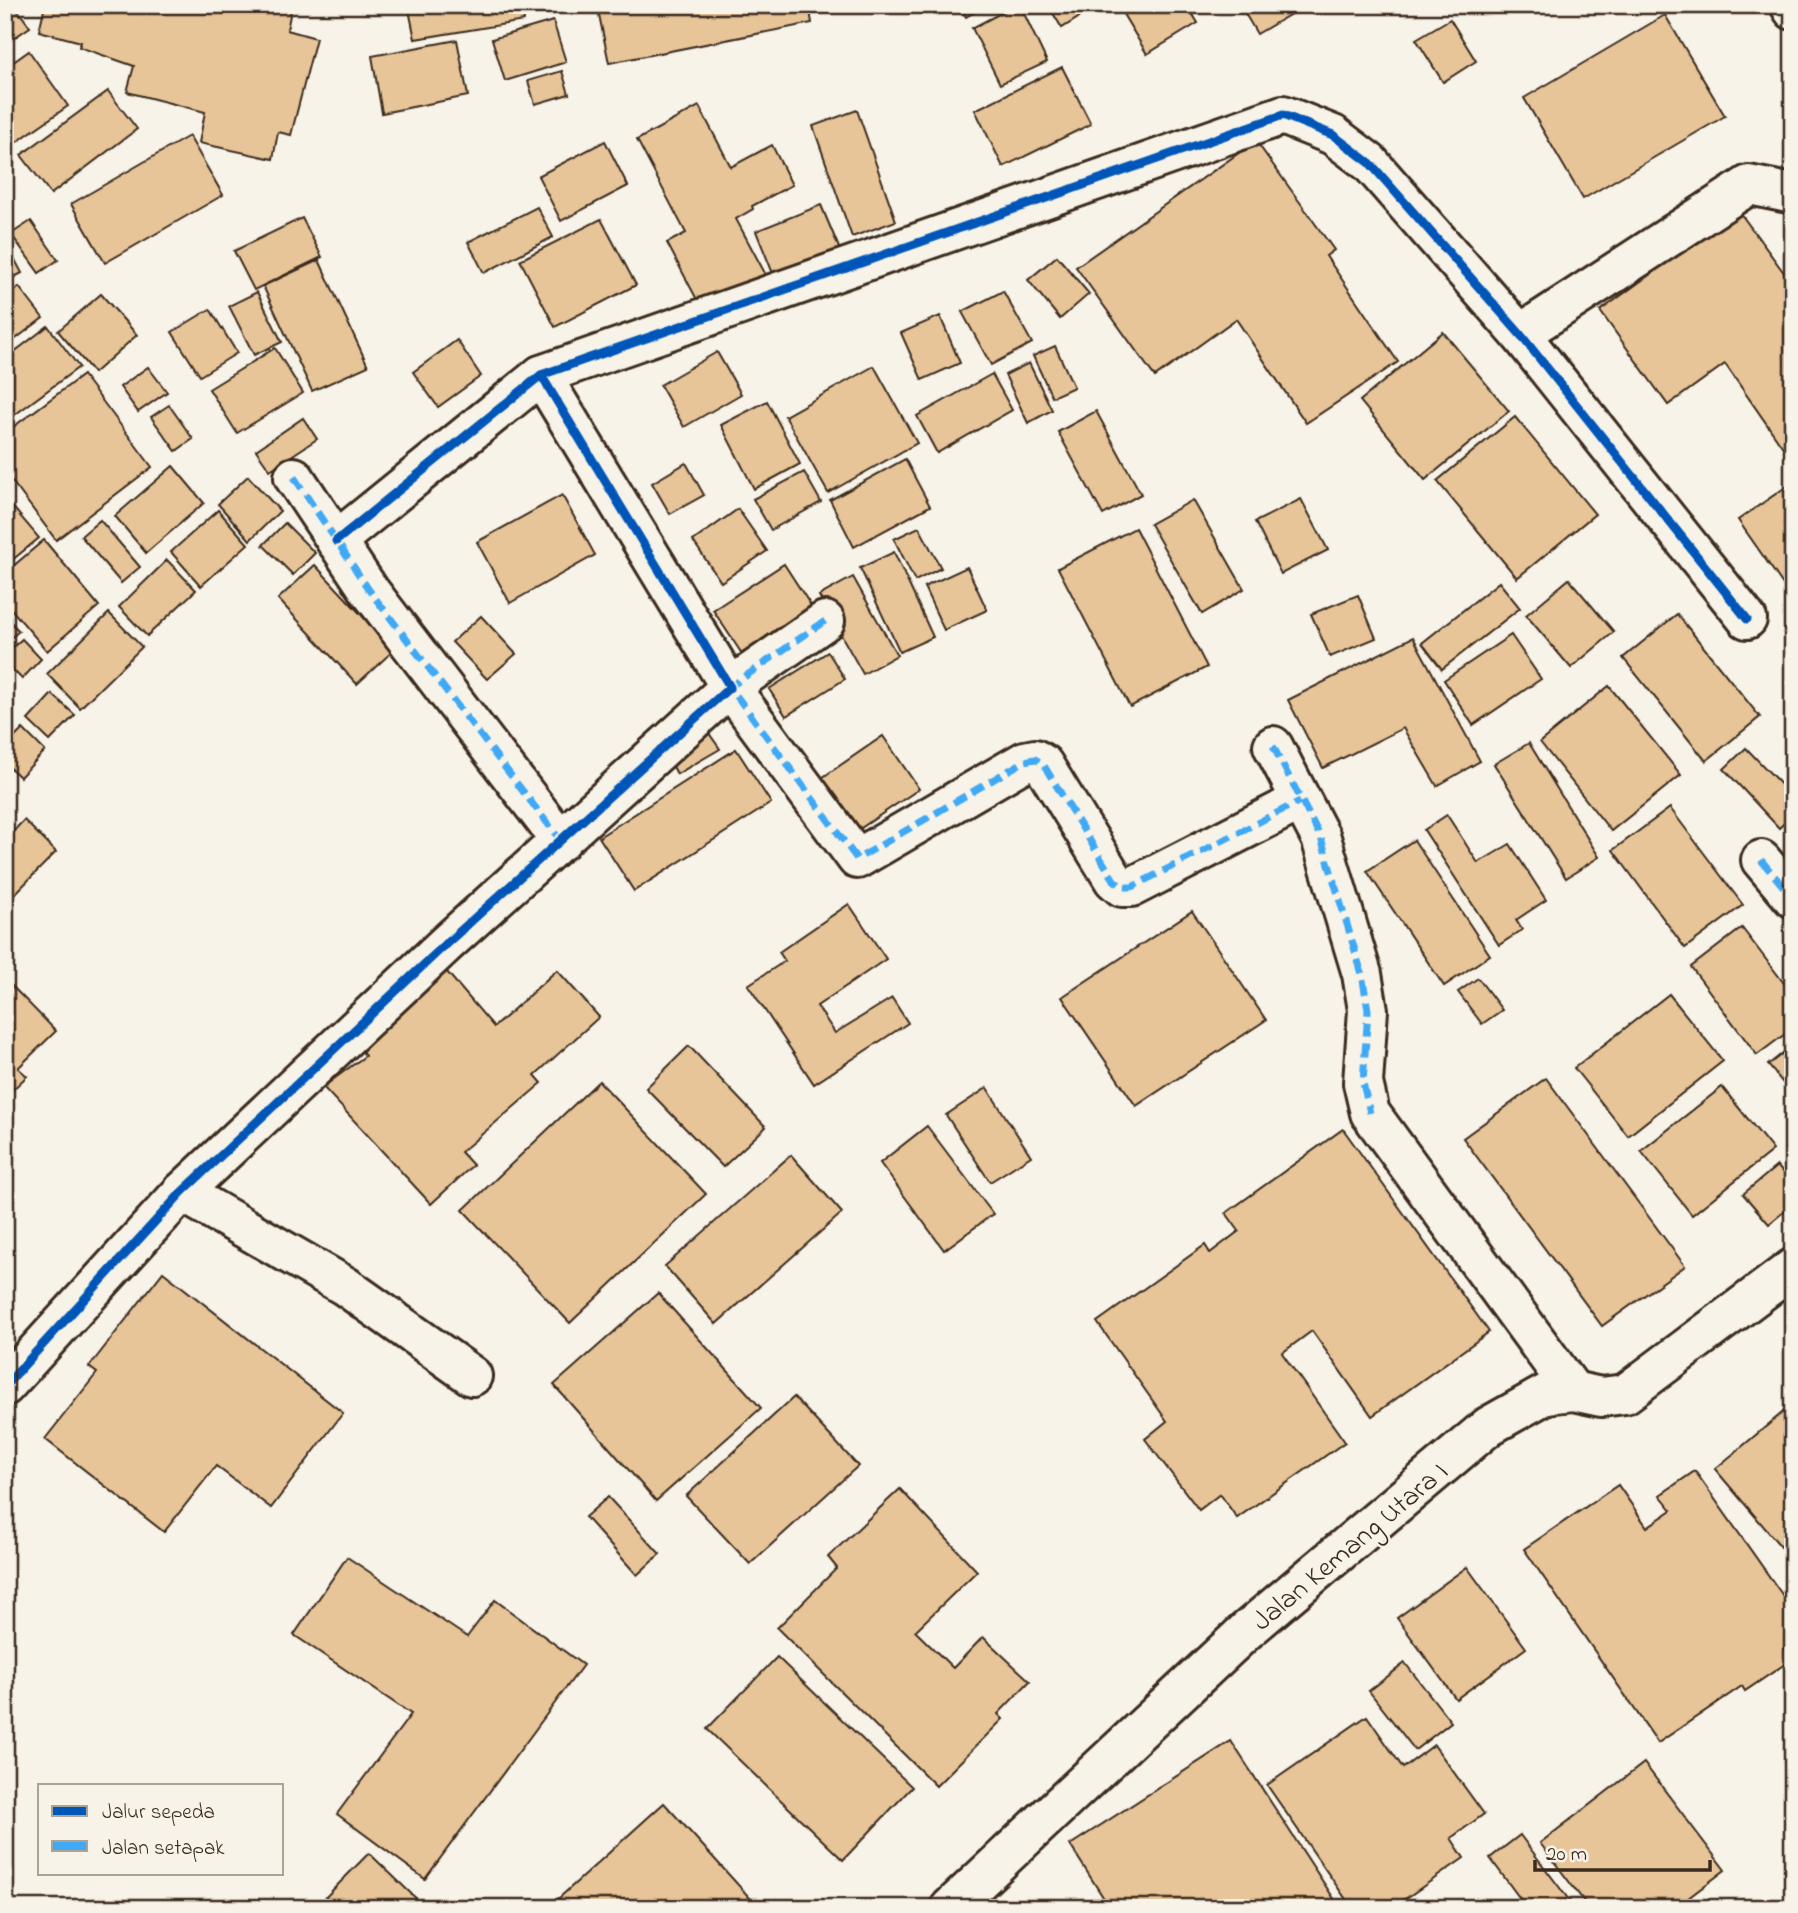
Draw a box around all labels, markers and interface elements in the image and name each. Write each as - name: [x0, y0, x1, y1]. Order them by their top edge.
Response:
- street label: Jalan Kemang Utara I: [1244, 1453, 1458, 1642]
- legend: [38, 1784, 284, 1874]
- text: Jalur sepeda: [102, 1798, 215, 1828]
- scale bar: [1535, 1829, 1710, 1873]
- text: Jalan setapak: [102, 1834, 225, 1864]
- text: 20 m: [1546, 1840, 1587, 1870]

